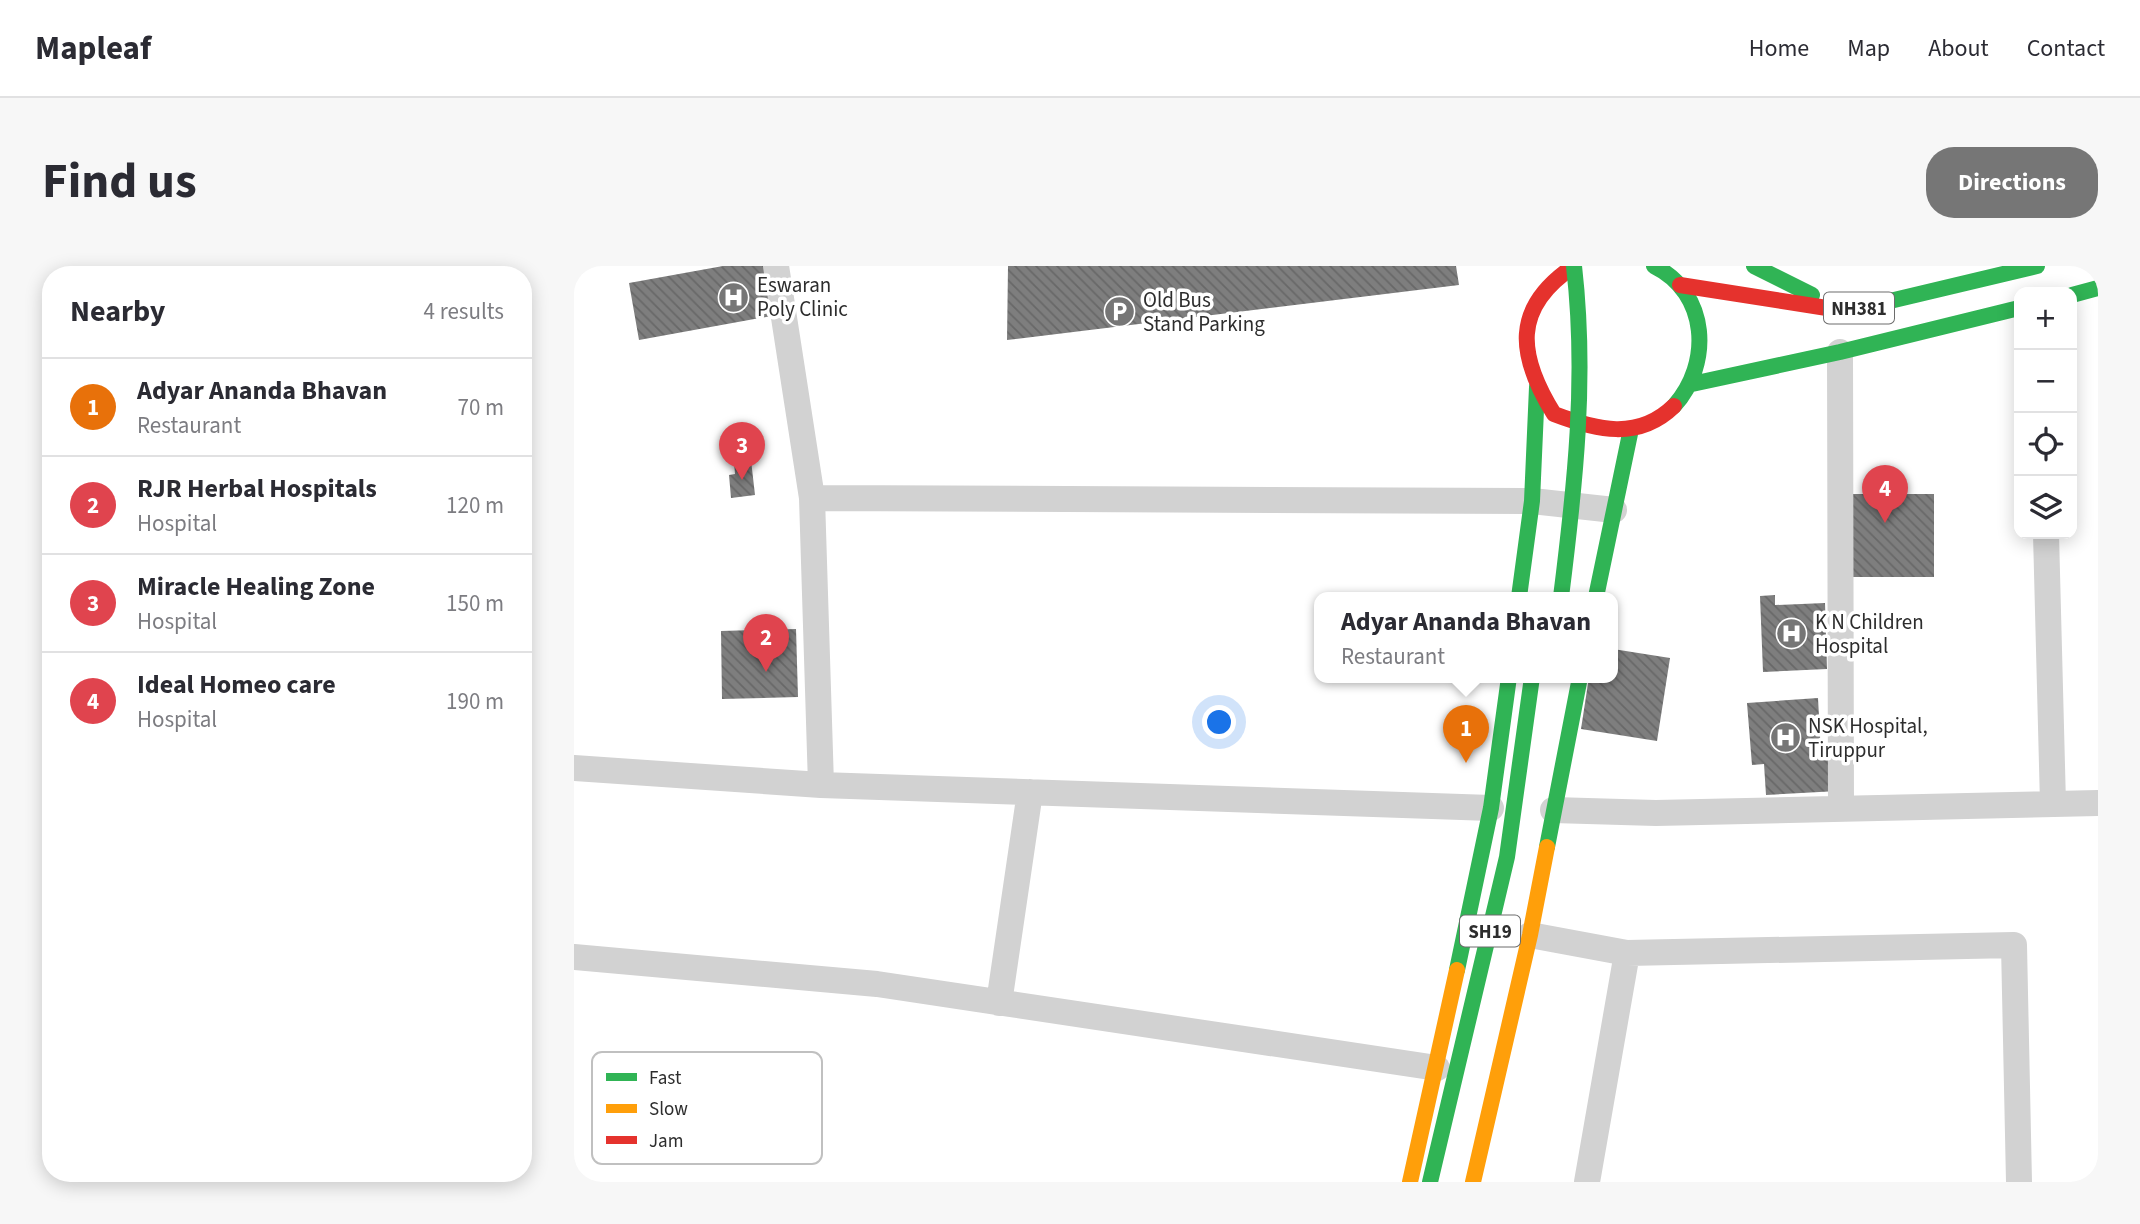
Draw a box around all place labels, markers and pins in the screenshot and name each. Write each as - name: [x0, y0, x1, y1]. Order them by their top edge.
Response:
- place label: Eswaran Poly Clinic: [757, 270, 848, 324]
- hospital icon: Eswaran Poly Clinic: [717, 280, 751, 314]
- place label: Old Bus Stand Parking: [1143, 285, 1265, 339]
- parking icon: Old Bus Stand Parking: [1103, 295, 1137, 329]
- pin: 3: [719, 422, 765, 480]
- pin: 4: [1862, 465, 1908, 523]
- place label: K N Children Hospital: [1815, 607, 1924, 661]
- pin: 2: [743, 614, 789, 672]
- hospital icon: K N Children Hospital: [1775, 617, 1809, 651]
- pin: 1: [1443, 705, 1489, 763]
- place label: NSK Hospital, Tiruppur: [1808, 711, 1928, 765]
- hospital icon: NSK Hospital, Tiruppur: [1768, 721, 1802, 755]

